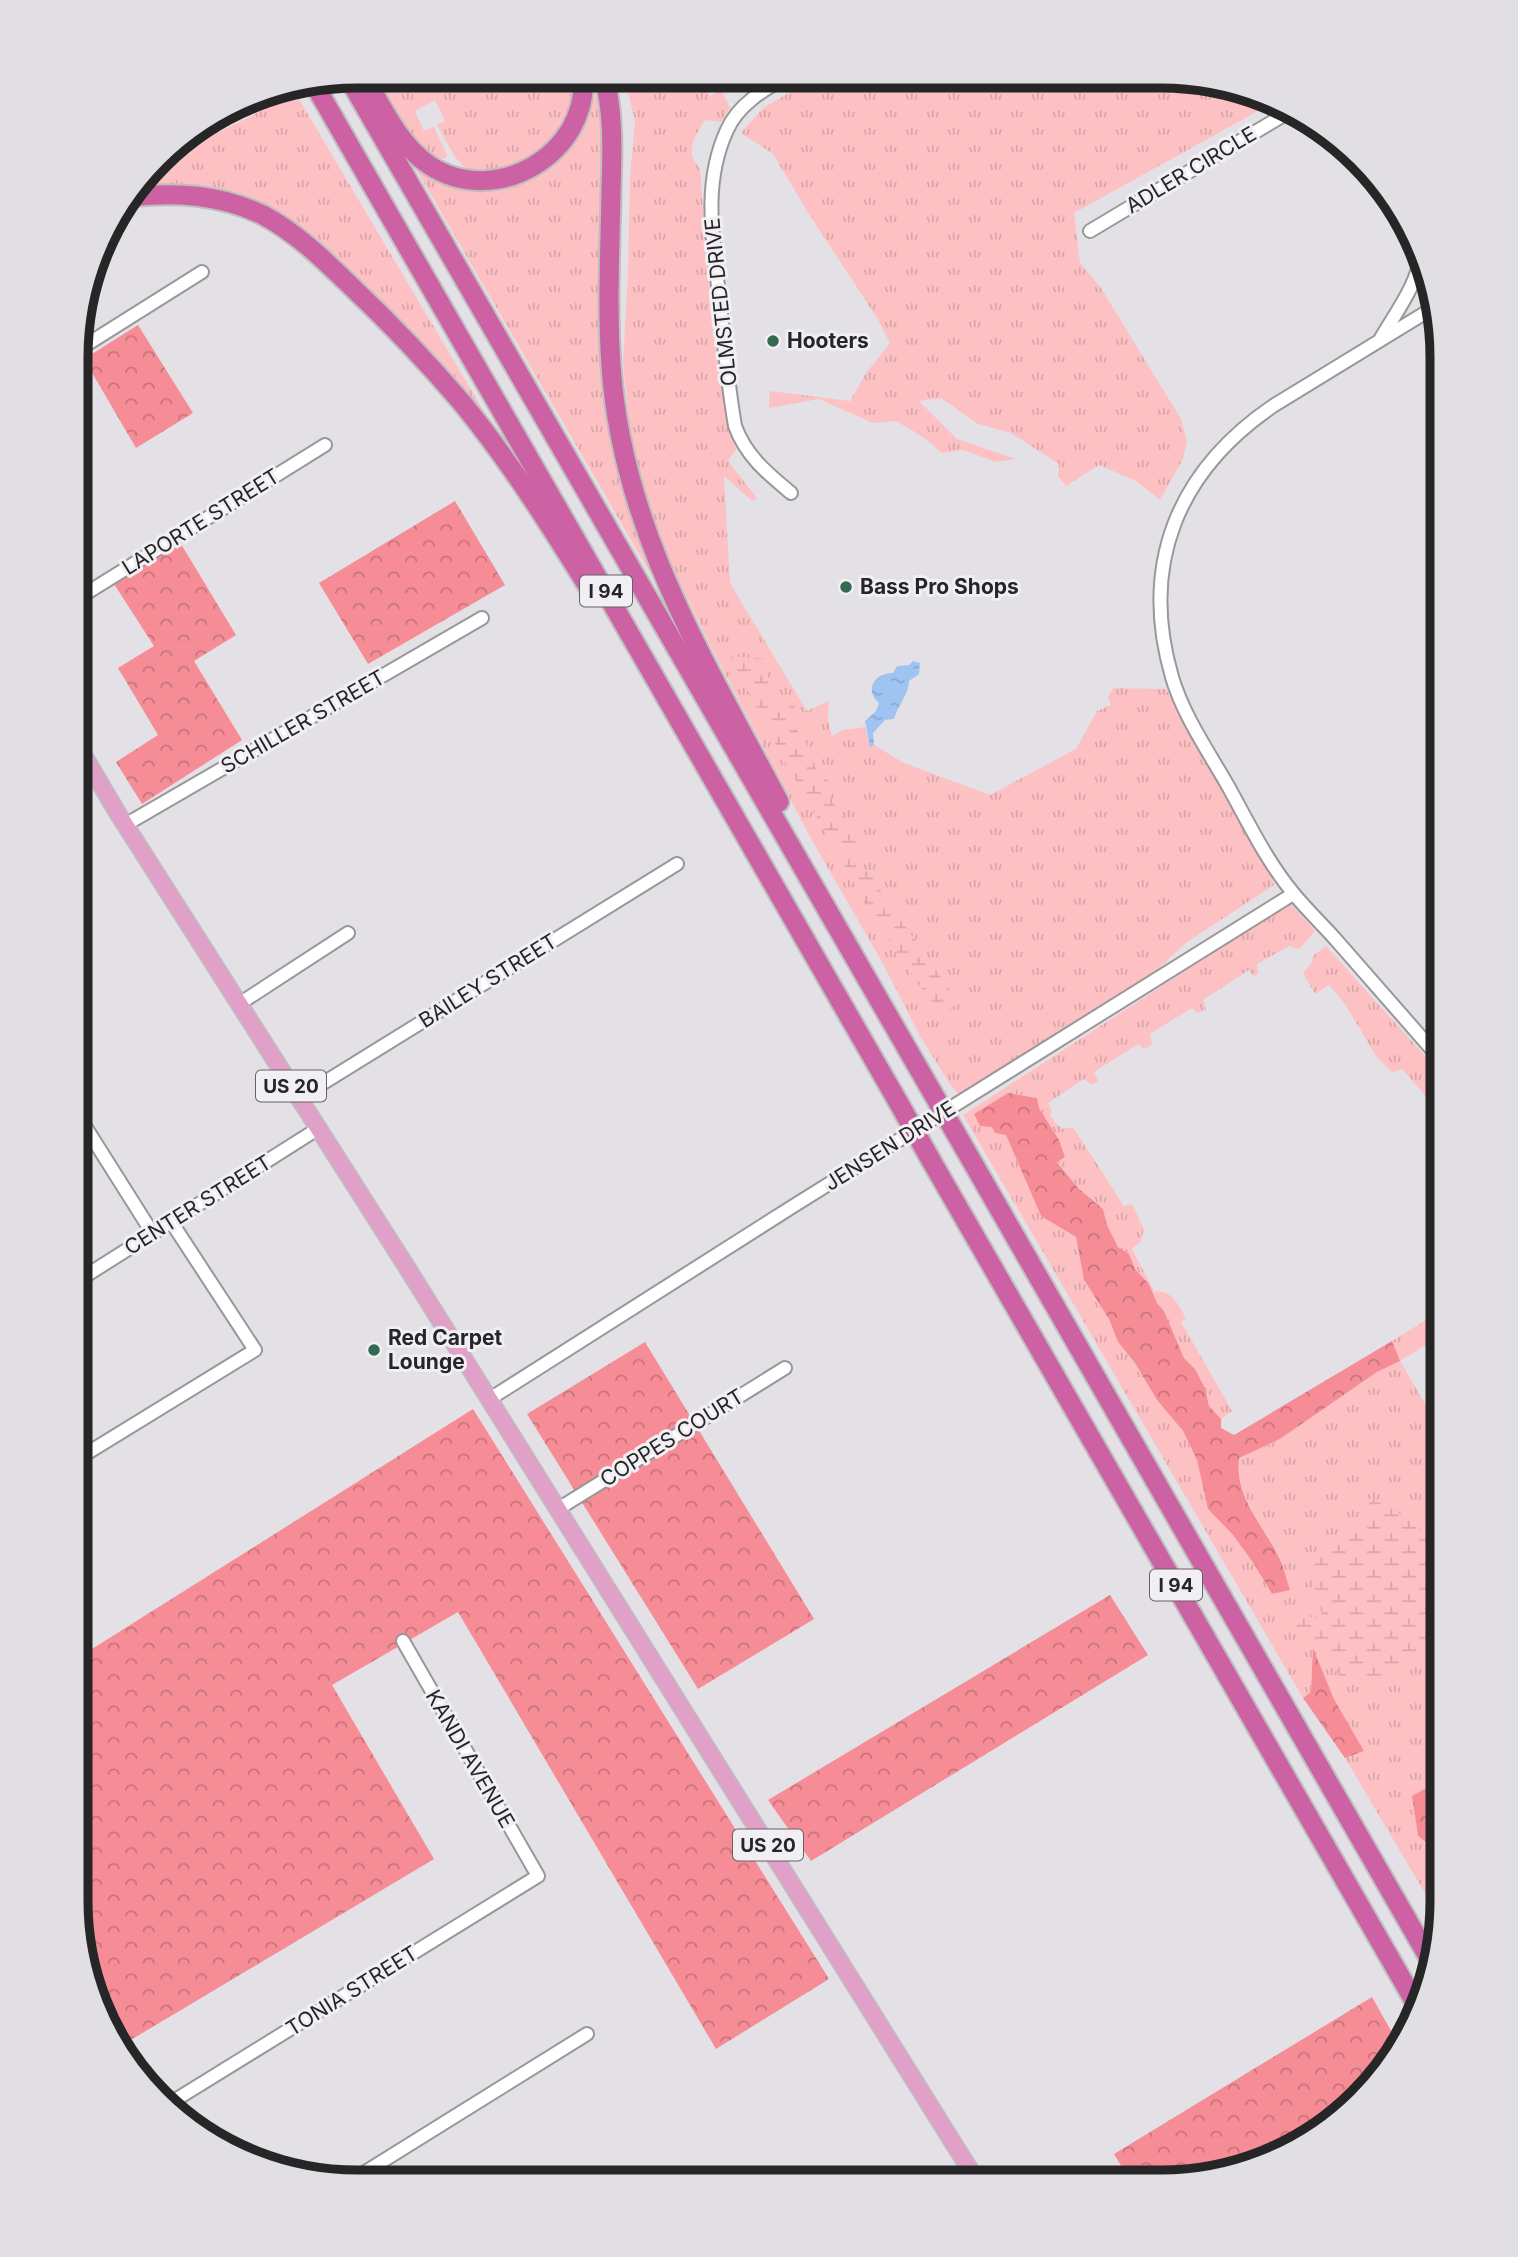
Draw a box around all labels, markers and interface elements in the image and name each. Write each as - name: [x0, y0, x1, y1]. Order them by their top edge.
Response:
- street label: ADLER CIRCLE: [1121, 121, 1261, 218]
- street label: OLMSTED DRIVE: [699, 217, 742, 387]
- place label: Hooters: [787, 328, 869, 353]
- marker: Hooters: [765, 333, 781, 349]
- street label: LAPORTE STREET: [117, 463, 284, 580]
- place label: Bass Pro Shops: [860, 574, 1019, 599]
- road number: I 94: [580, 576, 632, 606]
- marker: Bass Pro Shops: [838, 579, 854, 595]
- street label: SCHILLER STREET: [216, 664, 389, 779]
- street label: BAILEY STREET: [414, 928, 561, 1033]
- road number: US 20: [256, 1070, 326, 1102]
- street label: JENSEN DRIVE: [820, 1095, 960, 1196]
- street label: CENTER STREET: [120, 1149, 276, 1260]
- place label: Red Carpet Lounge: [388, 1325, 502, 1374]
- marker: Red Carpet Lounge: [366, 1342, 382, 1358]
- street label: COPPES COURT: [595, 1383, 748, 1492]
- road number: I 94: [1150, 1569, 1202, 1600]
- street label: KANDI AVENUE: [421, 1685, 520, 1832]
- road number: US 20: [733, 1829, 803, 1860]
- street label: TONIA STREET: [281, 1940, 422, 2041]

